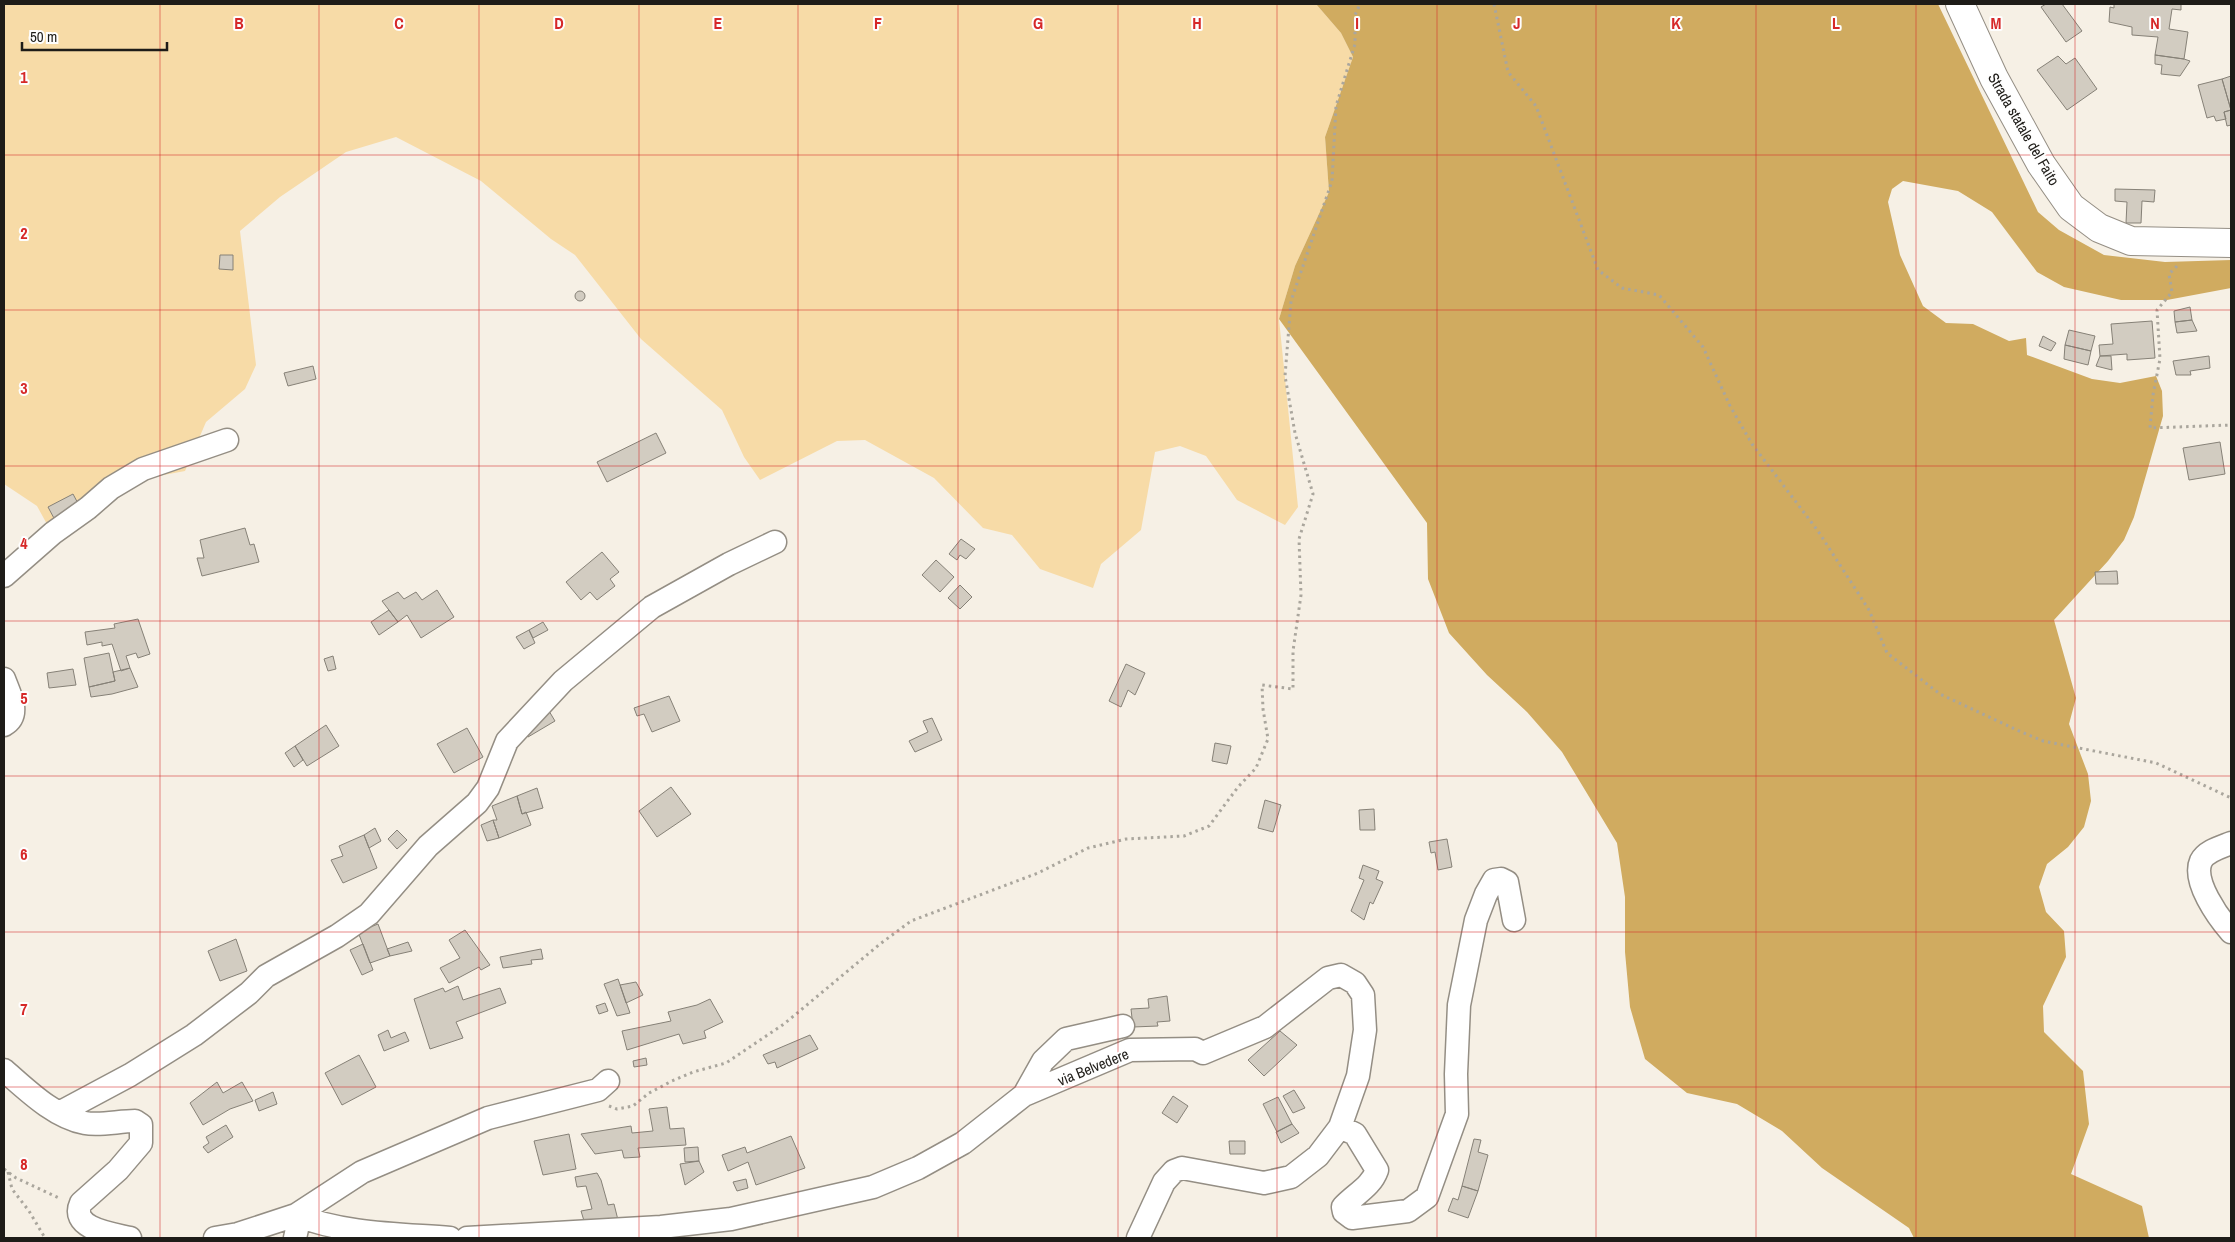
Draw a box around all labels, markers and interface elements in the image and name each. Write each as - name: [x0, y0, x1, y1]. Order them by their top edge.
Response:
- text: B: [234, 12, 244, 34]
- text: C: [394, 12, 404, 34]
- text: D: [554, 12, 564, 34]
- text: E: [714, 12, 723, 34]
- text: F: [874, 12, 882, 34]
- text: G: [1033, 12, 1043, 34]
- text: H: [1192, 12, 1202, 34]
- text: I: [1355, 12, 1359, 34]
- text: J: [1513, 12, 1521, 34]
- text: K: [1671, 12, 1681, 34]
- text: L: [1832, 12, 1840, 34]
- text: M: [1991, 12, 2002, 34]
- text: N: [2150, 12, 2160, 34]
- scale bar: [22, 20, 168, 52]
- text: 50 m: [30, 26, 57, 47]
- text: 1: [20, 66, 28, 88]
- street label: Strada statale del Faito: [1983, 69, 2065, 189]
- text: 2: [20, 222, 28, 244]
- text: 3: [20, 377, 28, 399]
- text: 4: [20, 532, 28, 554]
- text: 5: [20, 687, 28, 709]
- text: 6: [20, 843, 28, 865]
- text: 7: [20, 998, 28, 1020]
- street label: via Belvedere: [1054, 1043, 1132, 1091]
- text: 8: [20, 1153, 28, 1175]

